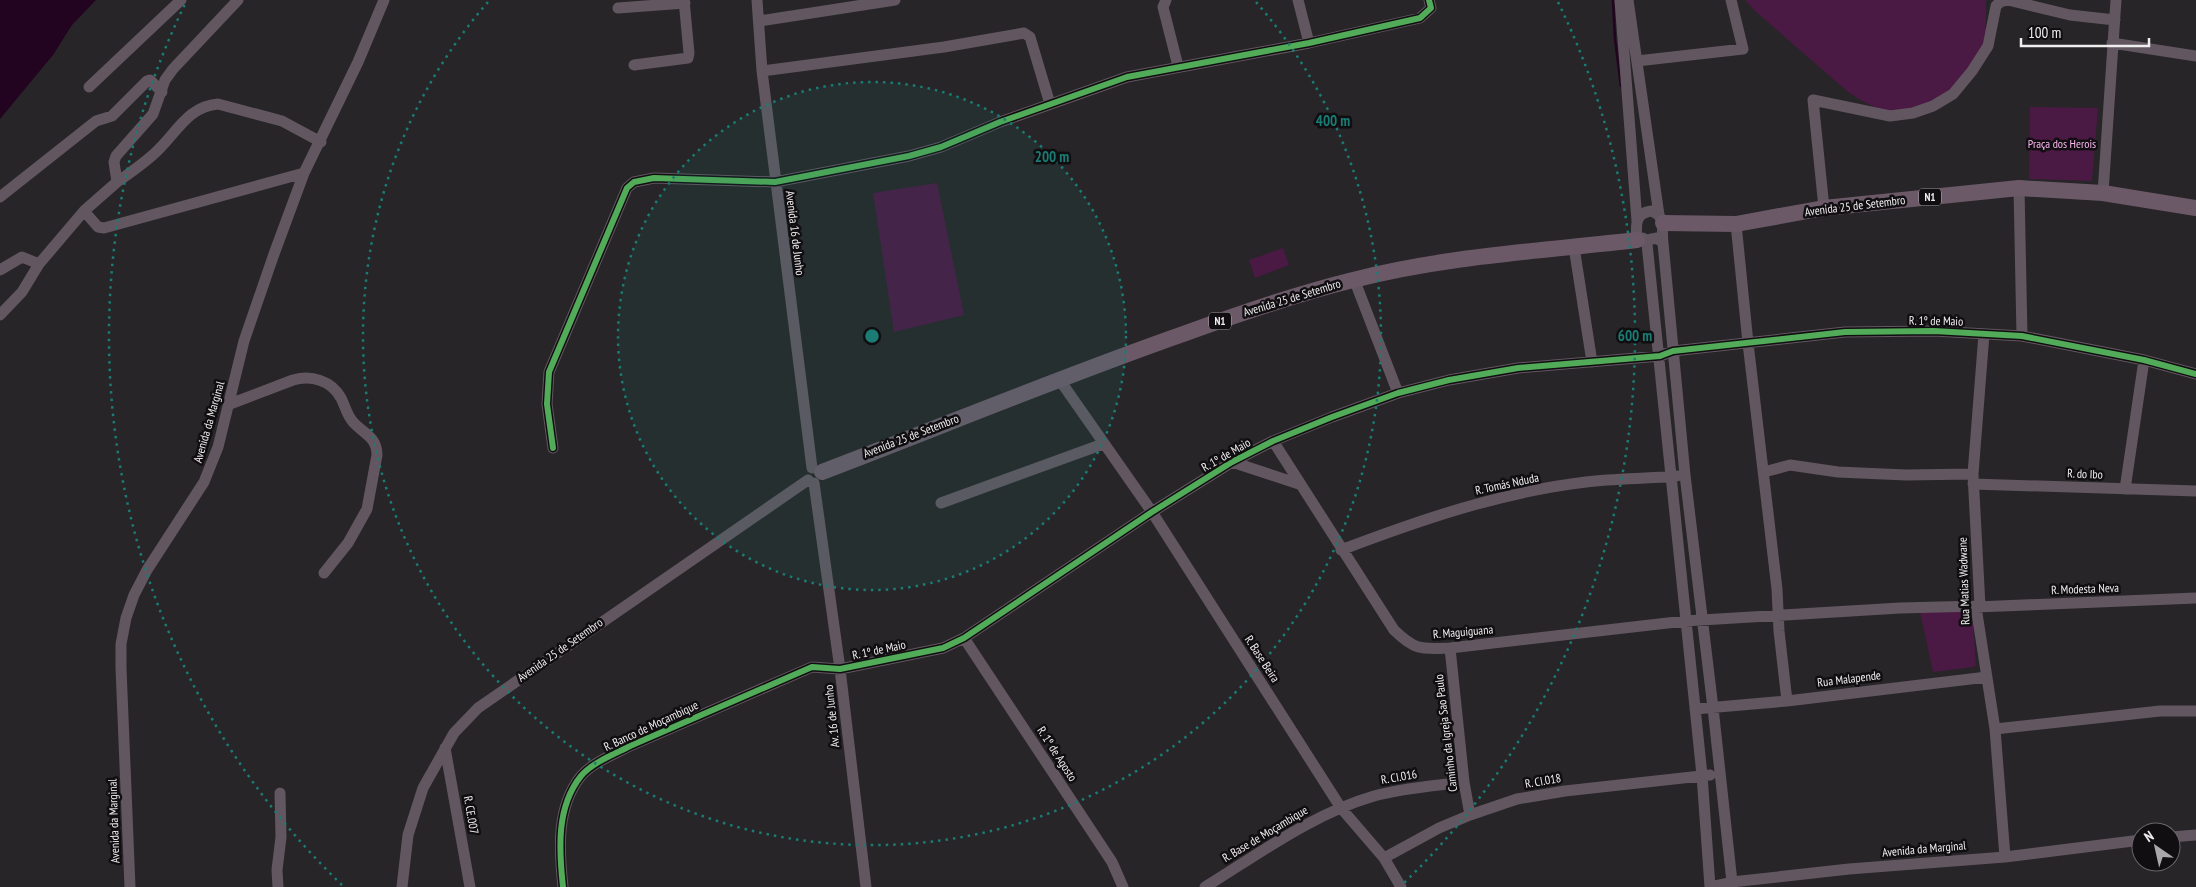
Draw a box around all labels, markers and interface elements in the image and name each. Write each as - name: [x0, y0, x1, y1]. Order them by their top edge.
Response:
- scale bar: [2021, 15, 2148, 47]
- text: 100 m: [2028, 23, 2061, 42]
- text: 400 m: [1316, 111, 1350, 130]
- park label: Praça dos Herois: [2028, 136, 2096, 151]
- text: 200 m: [1035, 147, 1069, 166]
- road number: N1: [1919, 188, 1941, 206]
- street label: Avenida 16 de Junho: [783, 190, 808, 276]
- street label: Avenida 25 de Setembro: [1804, 192, 1906, 219]
- street label: Avenida 25 de Setembro: [1241, 276, 1342, 319]
- road number: N1: [1209, 312, 1231, 330]
- street label: R. 1º de Maio: [1909, 313, 1963, 328]
- text: 600 m: [1618, 326, 1652, 345]
- centre of rings: [863, 327, 881, 345]
- street label: Avenida da Marginal: [190, 379, 227, 464]
- street label: Avenida 25 de Setembro: [861, 410, 961, 461]
- street label: R. 1º de Maio: [1198, 434, 1253, 475]
- street label: R. do Ibo: [2067, 465, 2103, 482]
- street label: R. Tomás Nduda: [1474, 469, 1540, 498]
- street label: Rua Matias Wadwane: [1954, 537, 1973, 625]
- street label: R. Modesta Neva: [2051, 580, 2119, 597]
- street label: Avenida 25 de Setembro: [514, 614, 605, 685]
- street label: R. Maguiguana: [1432, 621, 1494, 642]
- street label: R. Base Beira: [1242, 632, 1283, 685]
- street label: R. 1º de Maio: [851, 637, 907, 663]
- street label: Rua Malapende: [1816, 667, 1882, 690]
- street label: Caminho da Igreja Sao Paulo: [1431, 673, 1460, 793]
- street label: Av. 16 de Junho: [821, 684, 842, 748]
- street label: R. Banco de Moçambique: [601, 697, 701, 754]
- street label: R. 1º de Agosto: [1034, 724, 1081, 784]
- street label: R. CI.016: [1380, 766, 1418, 787]
- street label: R. CI.018: [1524, 770, 1562, 791]
- street label: Avenida da Marginal: [105, 778, 122, 863]
- street label: R. CE.007: [461, 795, 482, 835]
- street label: R. Base de Moçambique: [1219, 802, 1310, 865]
- north arrow: [2131, 822, 2181, 872]
- text: N: [2141, 827, 2157, 846]
- street label: Avenida da Marginal: [1881, 837, 1967, 860]

